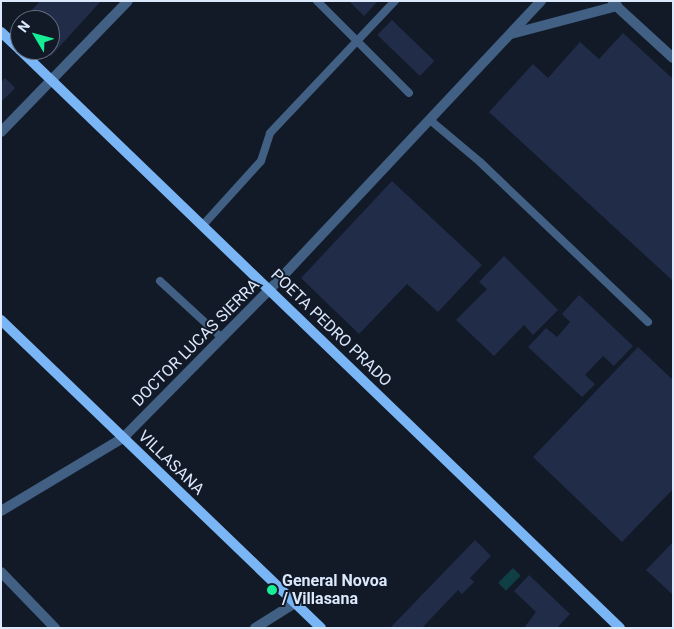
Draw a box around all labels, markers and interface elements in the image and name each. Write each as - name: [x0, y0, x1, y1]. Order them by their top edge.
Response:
- north arrow: [10, 10, 60, 60]
- text: N: [14, 18, 33, 35]
- street label: POETA PEDRO PRADO: [267, 265, 395, 391]
- street label: DOCTOR LUCAS SIERRA: [128, 275, 264, 411]
- street label: VILLASANA: [134, 427, 208, 499]
- place label: General Novoa / Villasana: [282, 571, 387, 609]
- marker: General Novoa / Villasana: [266, 584, 278, 596]

